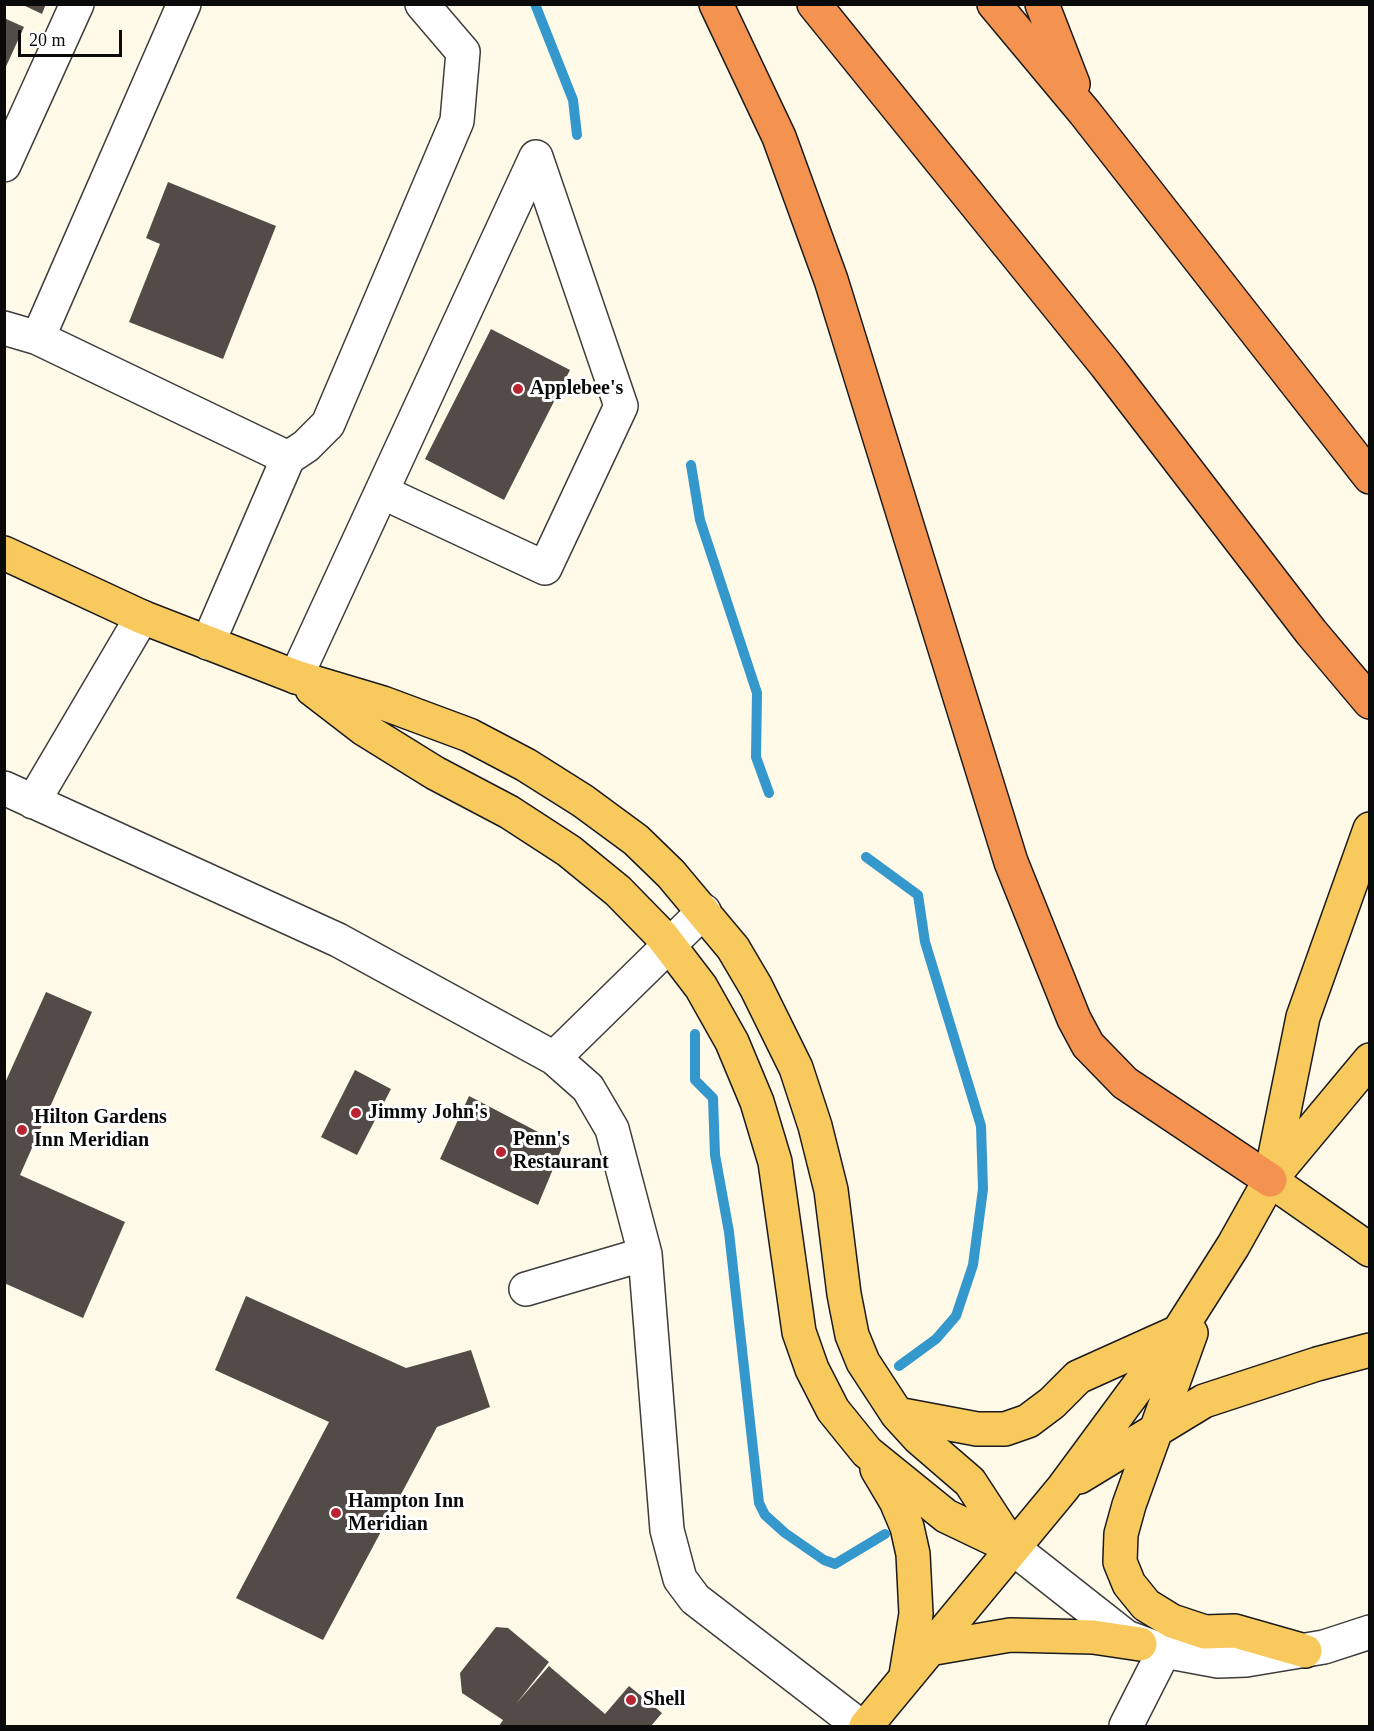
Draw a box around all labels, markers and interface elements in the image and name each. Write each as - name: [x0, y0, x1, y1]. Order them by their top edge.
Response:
- scale bar: [21, 18, 124, 56]
- text: 20 m: [29, 30, 66, 50]
- place label: Applebee's: [530, 377, 623, 401]
- marker: Applebee's: [511, 382, 525, 396]
- place label: Jimmy John's: [368, 1101, 487, 1125]
- place label: Hilton Gardens Inn Meridian: [34, 1106, 167, 1153]
- marker: Jimmy John's: [349, 1106, 363, 1120]
- marker: Hilton Gardens Inn Meridian: [15, 1123, 29, 1137]
- place label: Penn's Restaurant: [513, 1128, 609, 1175]
- marker: Penn's Restaurant: [494, 1145, 508, 1159]
- place label: Hampton Inn Meridian: [348, 1490, 464, 1537]
- marker: Hampton Inn Meridian: [329, 1506, 343, 1520]
- place label: Shell: [643, 1688, 685, 1712]
- marker: Shell: [624, 1693, 638, 1707]

